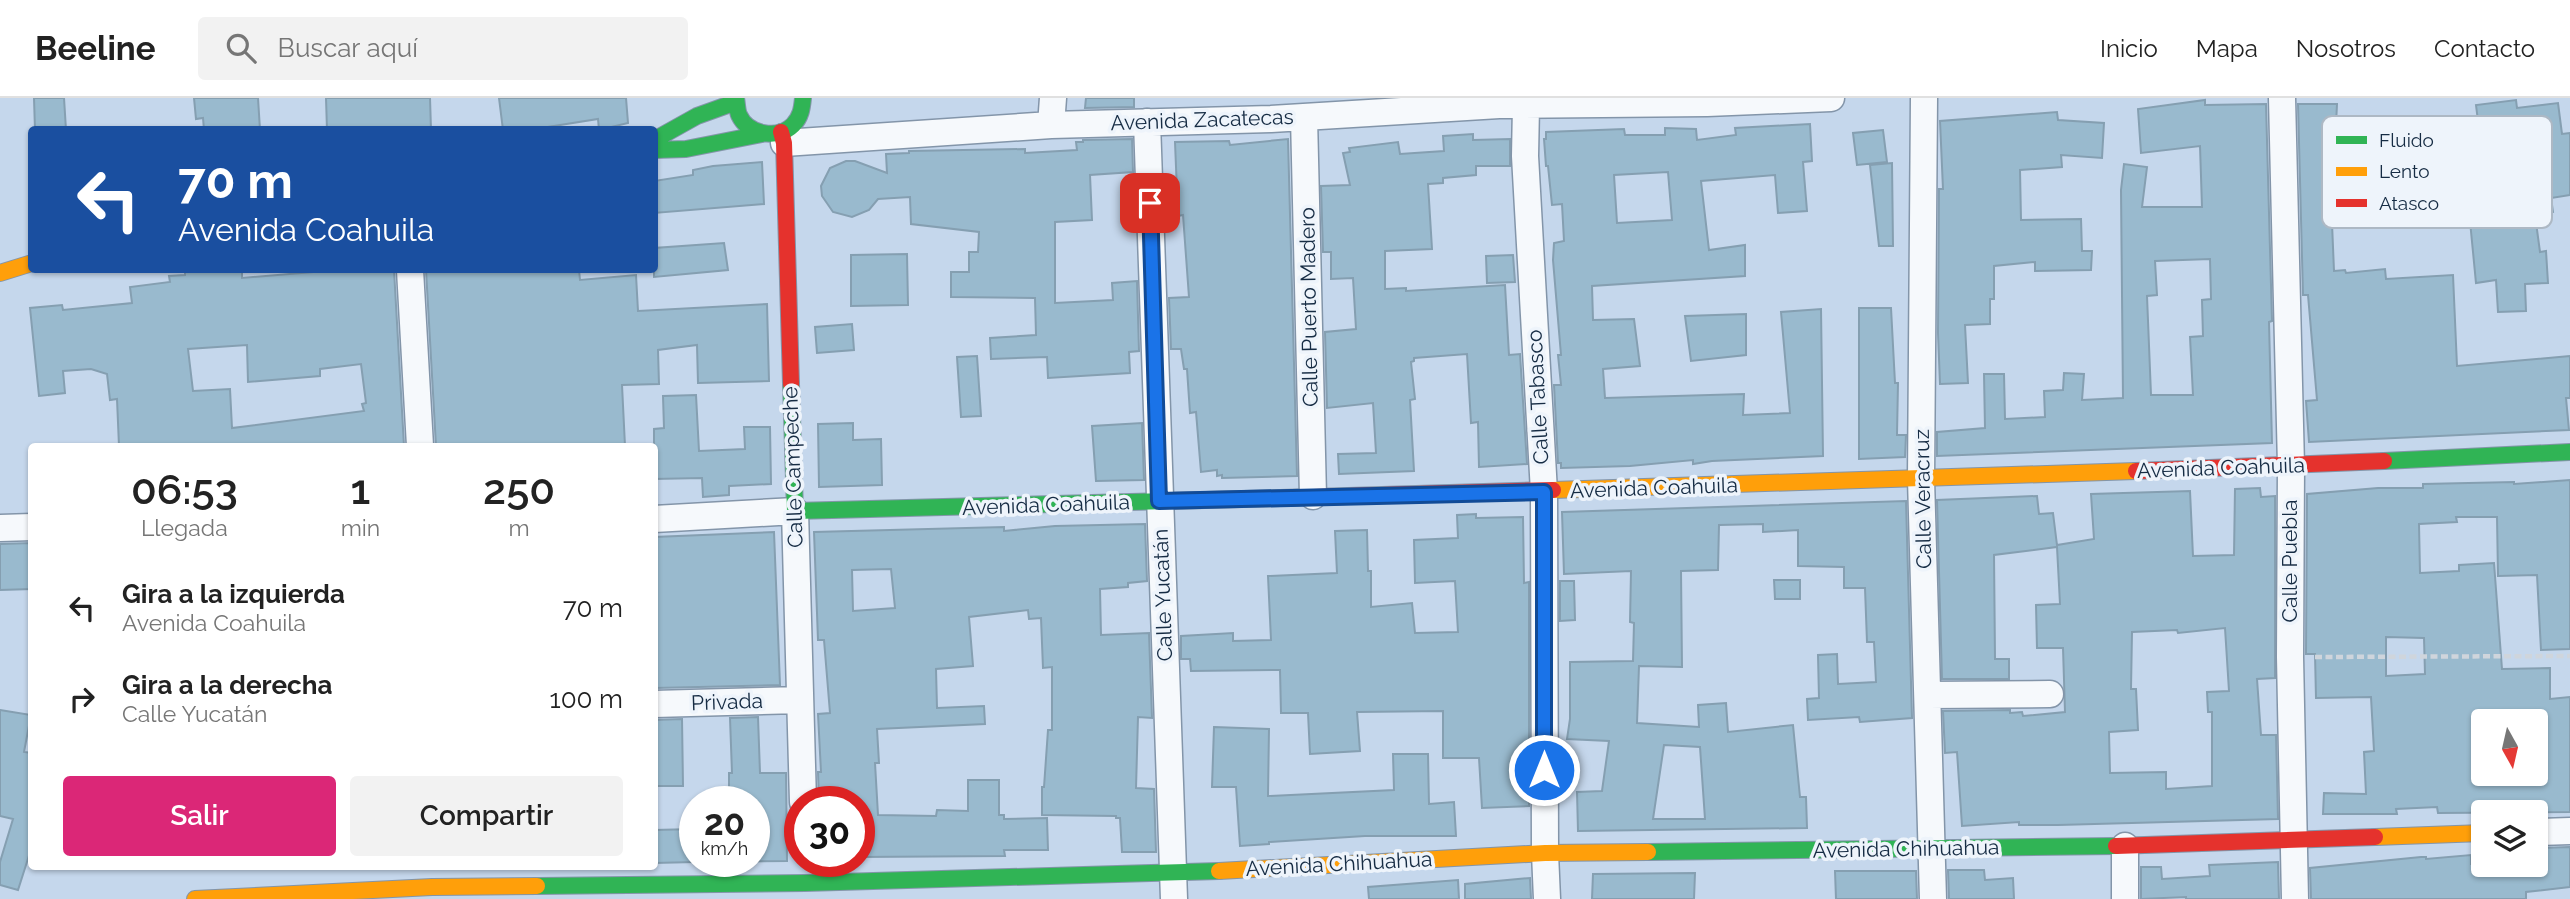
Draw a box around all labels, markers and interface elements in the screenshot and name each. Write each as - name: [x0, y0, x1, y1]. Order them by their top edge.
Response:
- search box: [198, 17, 688, 80]
- text: Beeline: [35, 29, 156, 68]
- icon: search: [222, 29, 260, 67]
- text: Buscar aquí: [278, 33, 418, 63]
- text: Inicio: [2100, 34, 2158, 63]
- text: Mapa: [2196, 34, 2258, 63]
- text: Nosotros: [2296, 34, 2396, 63]
- text: Contacto: [2434, 34, 2535, 63]
- street label: Avenida Zacatecas: [1110, 104, 1294, 135]
- legend: [2322, 116, 2552, 228]
- text: Fluido: [2379, 129, 2434, 151]
- text: 70 m: [178, 152, 293, 209]
- icon: left: [63, 154, 154, 245]
- text: Lento: [2379, 160, 2430, 182]
- pin: [1120, 173, 1180, 233]
- icon: arrive: [1131, 184, 1169, 222]
- text: Atasco: [2379, 192, 2439, 214]
- street label: Calle Puerto Madero: [1294, 207, 1323, 407]
- text: Avenida Coahuila: [178, 211, 434, 248]
- street label: Calle Tabasco: [1521, 329, 1554, 465]
- street label: Calle Campeche: [777, 386, 808, 548]
- street label: Calle Veracruz: [1909, 429, 1936, 569]
- street label: Avenida Coahuila: [2137, 452, 2305, 483]
- text: 06:53: [131, 465, 238, 514]
- text: 1: [351, 465, 370, 514]
- text: 250: [483, 465, 555, 514]
- street label: Avenida Coahuila: [1570, 472, 1738, 503]
- street label: Avenida Coahuila: [962, 489, 1130, 520]
- street label: Calle Puebla: [2277, 500, 2302, 622]
- text: Llegada: [141, 514, 228, 541]
- text: min: [341, 514, 380, 541]
- text: m: [509, 514, 530, 541]
- street label: Calle Yucatán: [1148, 528, 1177, 662]
- text: Gira a la izquierda: [122, 579, 345, 609]
- icon: left: [63, 589, 101, 627]
- text: 70 m: [563, 593, 623, 623]
- text: Avenida Coahuila: [122, 609, 306, 636]
- text: Gira a la derecha: [122, 670, 332, 700]
- icon: right: [63, 680, 101, 718]
- text: 100 m: [550, 684, 623, 714]
- street label: Privada: [691, 688, 763, 715]
- text: Calle Yucatán: [122, 700, 267, 727]
- north arrow: [2471, 709, 2548, 786]
- map controls: [2471, 709, 2548, 877]
- position arrow: [1507, 733, 1581, 807]
- button: Salir: [63, 776, 336, 856]
- button: Compartir: [350, 776, 623, 856]
- speed limit sign: 30: [784, 786, 875, 877]
- button: layers: [2471, 800, 2548, 877]
- text: 20: [704, 802, 745, 843]
- street label: Avenida Chihuahua: [1812, 834, 2000, 863]
- text: km/h: [701, 838, 748, 859]
- street label: Avenida Chihuahua: [1245, 846, 1433, 881]

